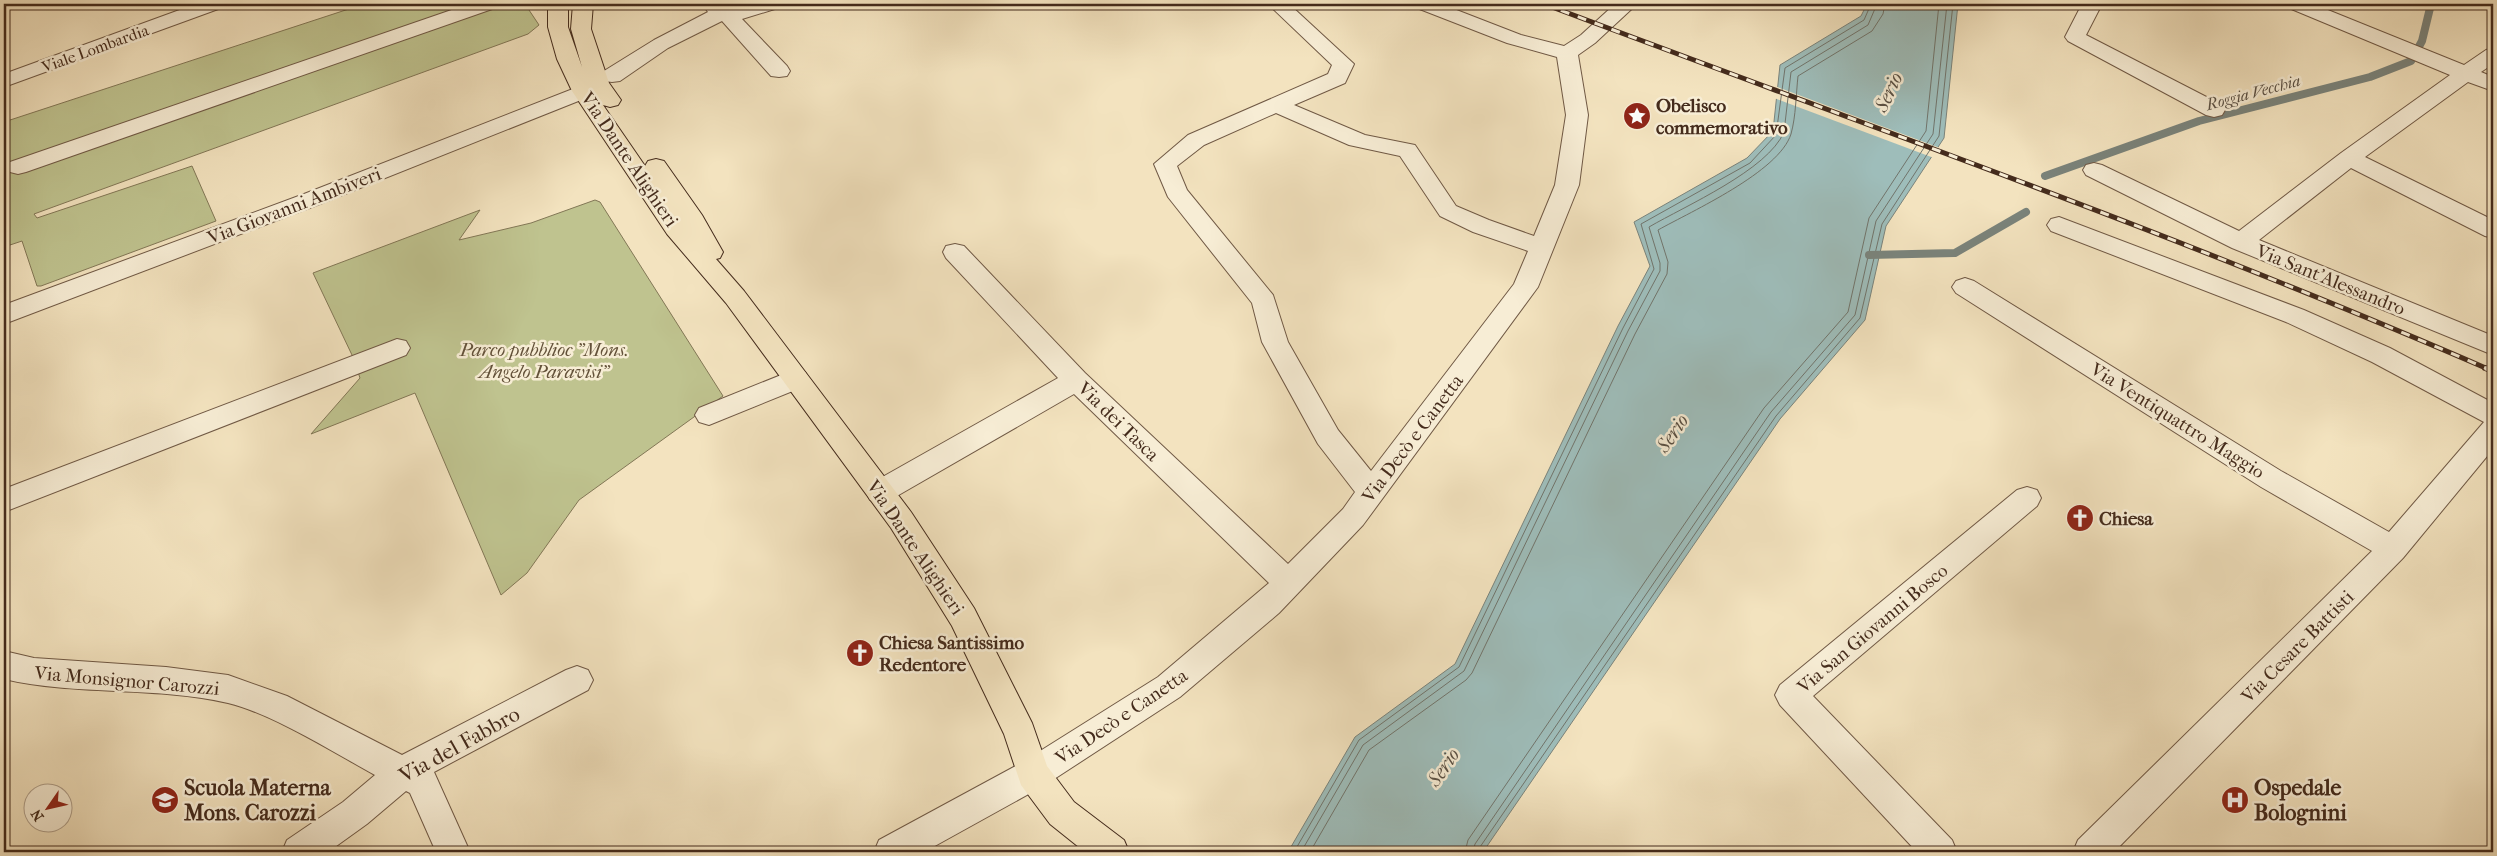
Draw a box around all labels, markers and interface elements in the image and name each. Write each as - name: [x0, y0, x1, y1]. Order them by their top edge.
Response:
- street label: Viale Lombardia: [38, 20, 152, 77]
- water label: Serio: [1869, 69, 1908, 117]
- water label: Roggia Vecchia: [2203, 71, 2302, 114]
- street label: Via Dante Alighieri: [575, 87, 683, 231]
- place label: Obelisco commemorativo: [1656, 95, 1788, 139]
- place icon: Obelisco commemorativo: [1622, 101, 1652, 131]
- street label: Via Giovanni Ambiveri: [203, 163, 385, 250]
- street label: Via Sant'Alessandro: [2252, 240, 2409, 320]
- park label: Parco pubblioc "Mons. Angelo Paravisi": [459, 339, 628, 383]
- street label: Via Ventiquattro Maggio: [2086, 358, 2269, 484]
- street label: Via Decò e Canetta: [1357, 370, 1468, 508]
- street label: Via dei Tasca: [1072, 377, 1164, 466]
- water label: Serio: [1651, 410, 1693, 458]
- street label: Via Dante Alighieri: [861, 475, 969, 619]
- church icon: Chiesa: [2065, 503, 2095, 533]
- place label: Chiesa: [2099, 508, 2154, 530]
- street label: Via San Giovanni Bosco: [1792, 559, 1953, 699]
- street label: Via Cesare Battisti: [2236, 586, 2359, 708]
- place label: Chiesa Santissimo Redentore: [879, 632, 1024, 676]
- church icon: Chiesa Santissimo Redentore: [845, 638, 875, 668]
- street label: Via Monsignor Carozzi: [33, 662, 221, 700]
- street label: Via Decò e Canetta: [1051, 664, 1192, 770]
- street label: Via del Fabbro: [394, 701, 525, 789]
- water label: Serio: [1422, 744, 1464, 792]
- place label: Scuola Materna Mons. Carozzi: [183, 775, 332, 826]
- place label: Ospedale Bolognini: [2254, 775, 2347, 826]
- north arrow: [22, 784, 72, 834]
- school or university icon: Scuola Materna Mons. Carozzi: [150, 785, 180, 815]
- hospital icon: Ospedale Bolognini: [2220, 785, 2250, 815]
- text: N: [27, 806, 48, 824]

